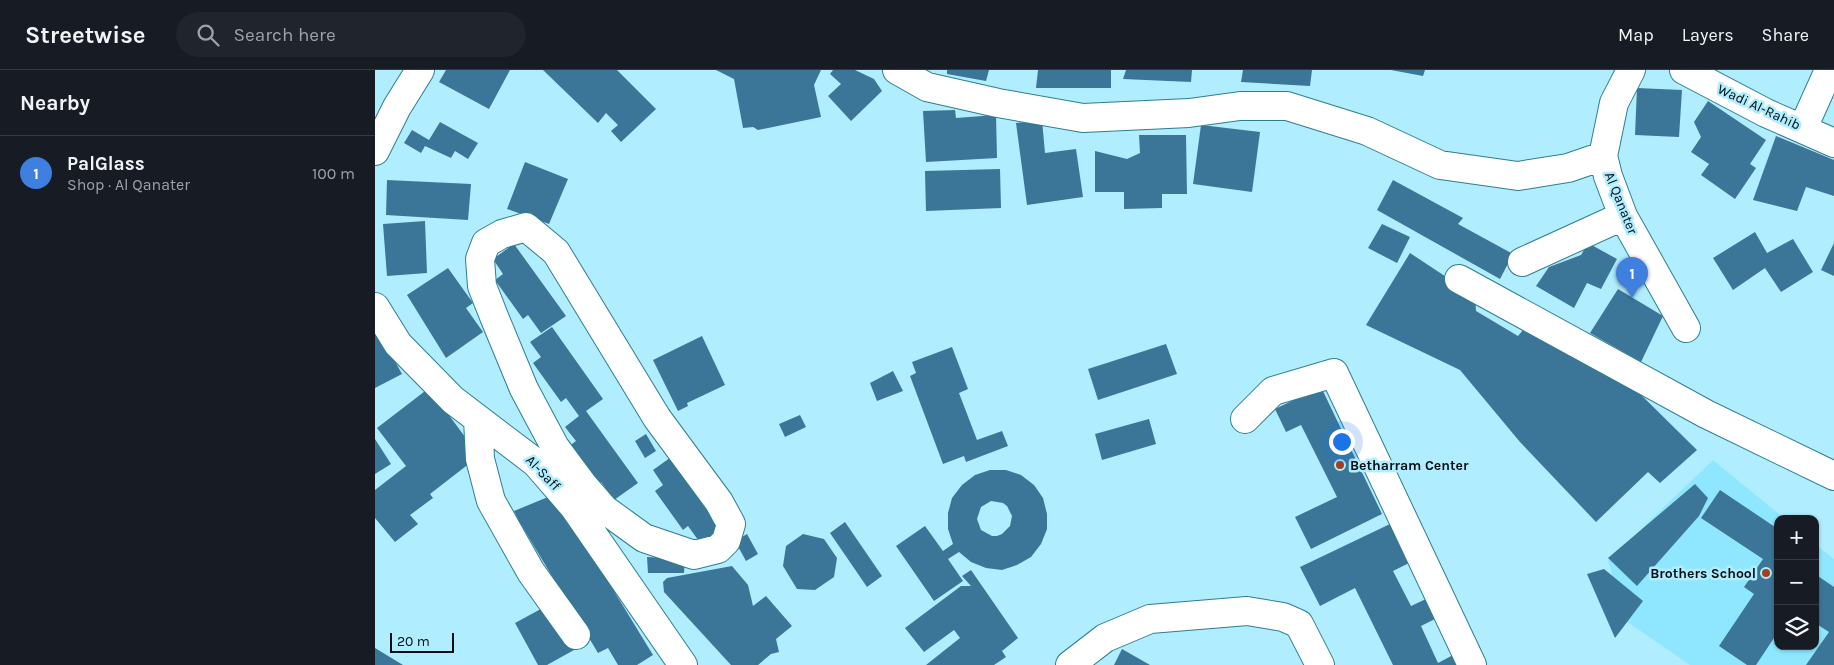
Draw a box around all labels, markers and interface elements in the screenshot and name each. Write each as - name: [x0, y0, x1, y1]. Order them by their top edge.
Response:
- search box: [176, 12, 526, 57]
- text: Streetwise: [25, 21, 146, 49]
- icon: search: [194, 21, 222, 49]
- text: Search here: [234, 24, 336, 46]
- text: Map: [1618, 24, 1654, 46]
- text: Layers: [1682, 24, 1734, 46]
- text: Share: [1762, 24, 1809, 46]
- street label: Wadi Al-Rahib: [1715, 80, 1803, 134]
- text: Nearby: [20, 91, 90, 115]
- text: PalGlass: [67, 153, 145, 175]
- text: 1: [33, 164, 39, 183]
- text: 100 m: [312, 164, 355, 183]
- street label: Al Qanater: [1601, 169, 1642, 238]
- text: Shop · Al Qanater: [67, 175, 190, 194]
- pin: 1: [1616, 257, 1648, 298]
- your location: [1329, 429, 1355, 455]
- street label: Al-Saff: [522, 452, 564, 494]
- place label: Betharram Center: [1350, 457, 1469, 474]
- marker: Betharram Center: [1334, 459, 1346, 471]
- map controls: [1774, 515, 1819, 650]
- button: +: [1774, 515, 1819, 560]
- button: −: [1774, 560, 1819, 605]
- place label: Brothers School: [1650, 565, 1756, 582]
- marker: Brothers School: [1760, 567, 1772, 579]
- button: layers: [1774, 605, 1819, 650]
- scale bar: [390, 630, 454, 653]
- text: 20 m: [397, 633, 430, 650]

